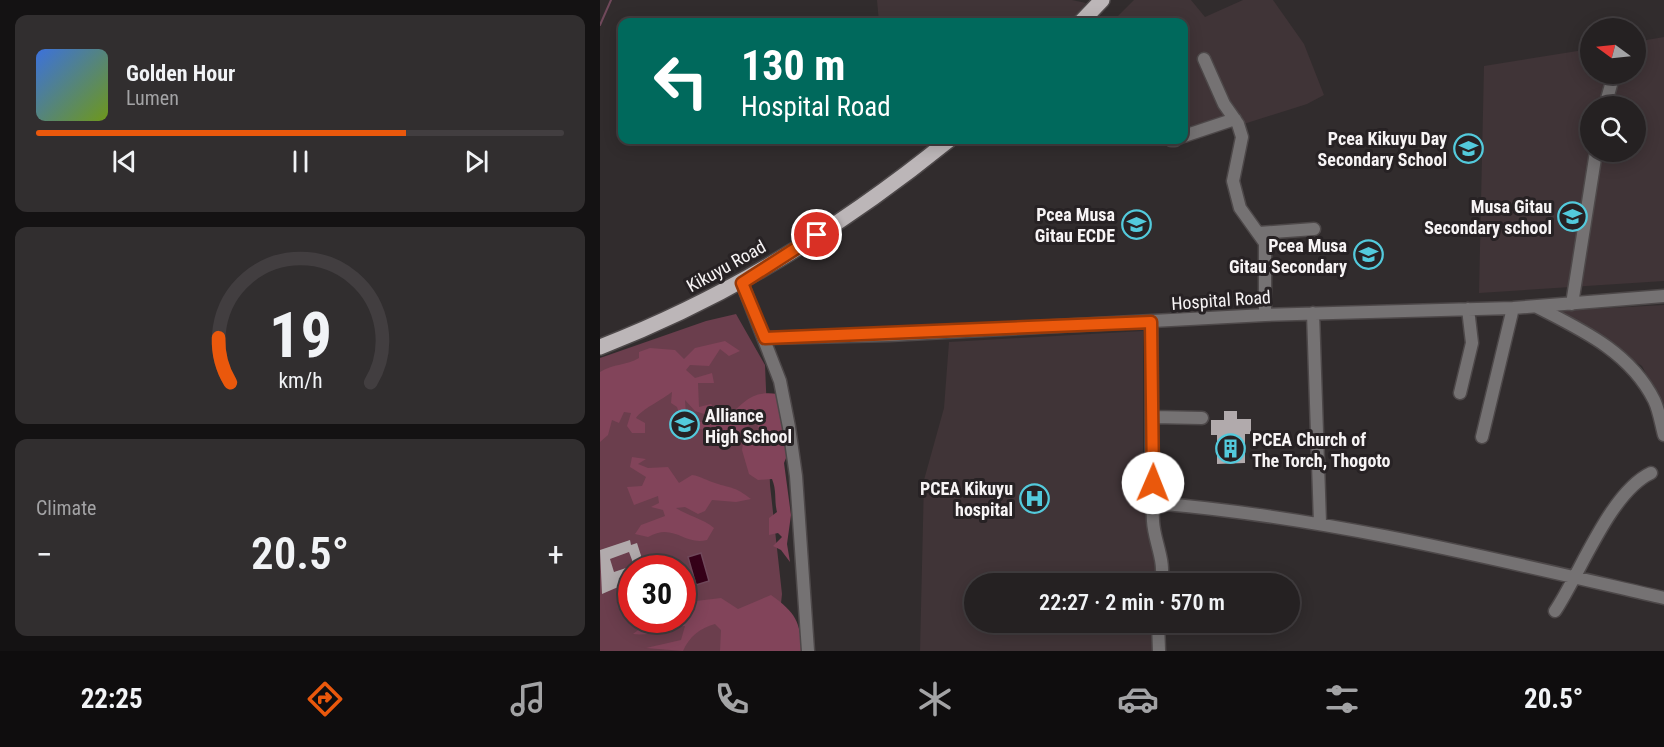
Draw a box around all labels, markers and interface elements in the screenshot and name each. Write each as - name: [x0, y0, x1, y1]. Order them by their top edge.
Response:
- north arrow: [1580, 18, 1646, 84]
- map controls: [1580, 18, 1646, 162]
- text: 130 m: [741, 41, 846, 90]
- icon: left: [642, 42, 720, 120]
- text: Golden Hour: [126, 61, 235, 86]
- text: Lumen: [126, 86, 179, 110]
- text: Hospital Road: [741, 91, 891, 123]
- button: search: [1580, 96, 1646, 162]
- place label: Pcea Kikuyu Day Secondary School: [1318, 128, 1447, 170]
- school or university icon: Pcea Kikuyu Day Secondary School: [1452, 132, 1484, 164]
- icon: previous: [108, 145, 141, 178]
- icon: pause: [284, 145, 317, 178]
- icon: next: [460, 145, 493, 178]
- place label: Musa Gitau Secondary school: [1424, 196, 1552, 238]
- school or university icon: Musa Gitau Secondary school: [1557, 200, 1589, 232]
- place label: Pcea Musa Gitau ECDE: [1035, 204, 1115, 246]
- school or university icon: Pcea Musa Gitau ECDE: [1120, 208, 1152, 240]
- pin: [791, 209, 842, 260]
- icon: arrive: [800, 218, 833, 251]
- place label: Pcea Musa Gitau Secondary: [1229, 235, 1347, 277]
- street label: Kikuyu Road: [683, 236, 769, 296]
- school or university icon: Pcea Musa Gitau Secondary: [1352, 239, 1384, 271]
- street label: Hospital Road: [1171, 286, 1271, 314]
- text: 19: [268, 299, 332, 372]
- text: km/h: [278, 368, 322, 393]
- place label: Alliance High School: [705, 405, 792, 447]
- school or university icon: Alliance High School: [668, 409, 700, 441]
- place label: PCEA Church of The Torch, Thogoto: [1252, 429, 1391, 471]
- building icon: PCEA Church of The Torch, Thogoto: [1215, 433, 1247, 465]
- position arrow: [1121, 451, 1185, 515]
- place label: PCEA Kikuyu hospital: [920, 478, 1013, 520]
- hospital icon: PCEA Kikuyu hospital: [1018, 482, 1050, 514]
- text: Climate: [36, 496, 96, 520]
- text: 20.5°: [251, 527, 349, 580]
- text: −: [36, 535, 53, 574]
- text: +: [548, 535, 564, 574]
- speed limit sign: 30: [618, 555, 696, 633]
- text: 22:27 · 2 min · 570 m: [1039, 590, 1225, 615]
- icon: directions: [304, 678, 346, 720]
- icon: music: [507, 678, 549, 720]
- icon: phone: [711, 678, 753, 720]
- icon: climate: [914, 678, 956, 720]
- icon: car: [1117, 678, 1159, 720]
- icon: filters: [1321, 678, 1363, 720]
- text: 22:25: [81, 683, 143, 715]
- text: 20.5°: [1524, 683, 1583, 715]

